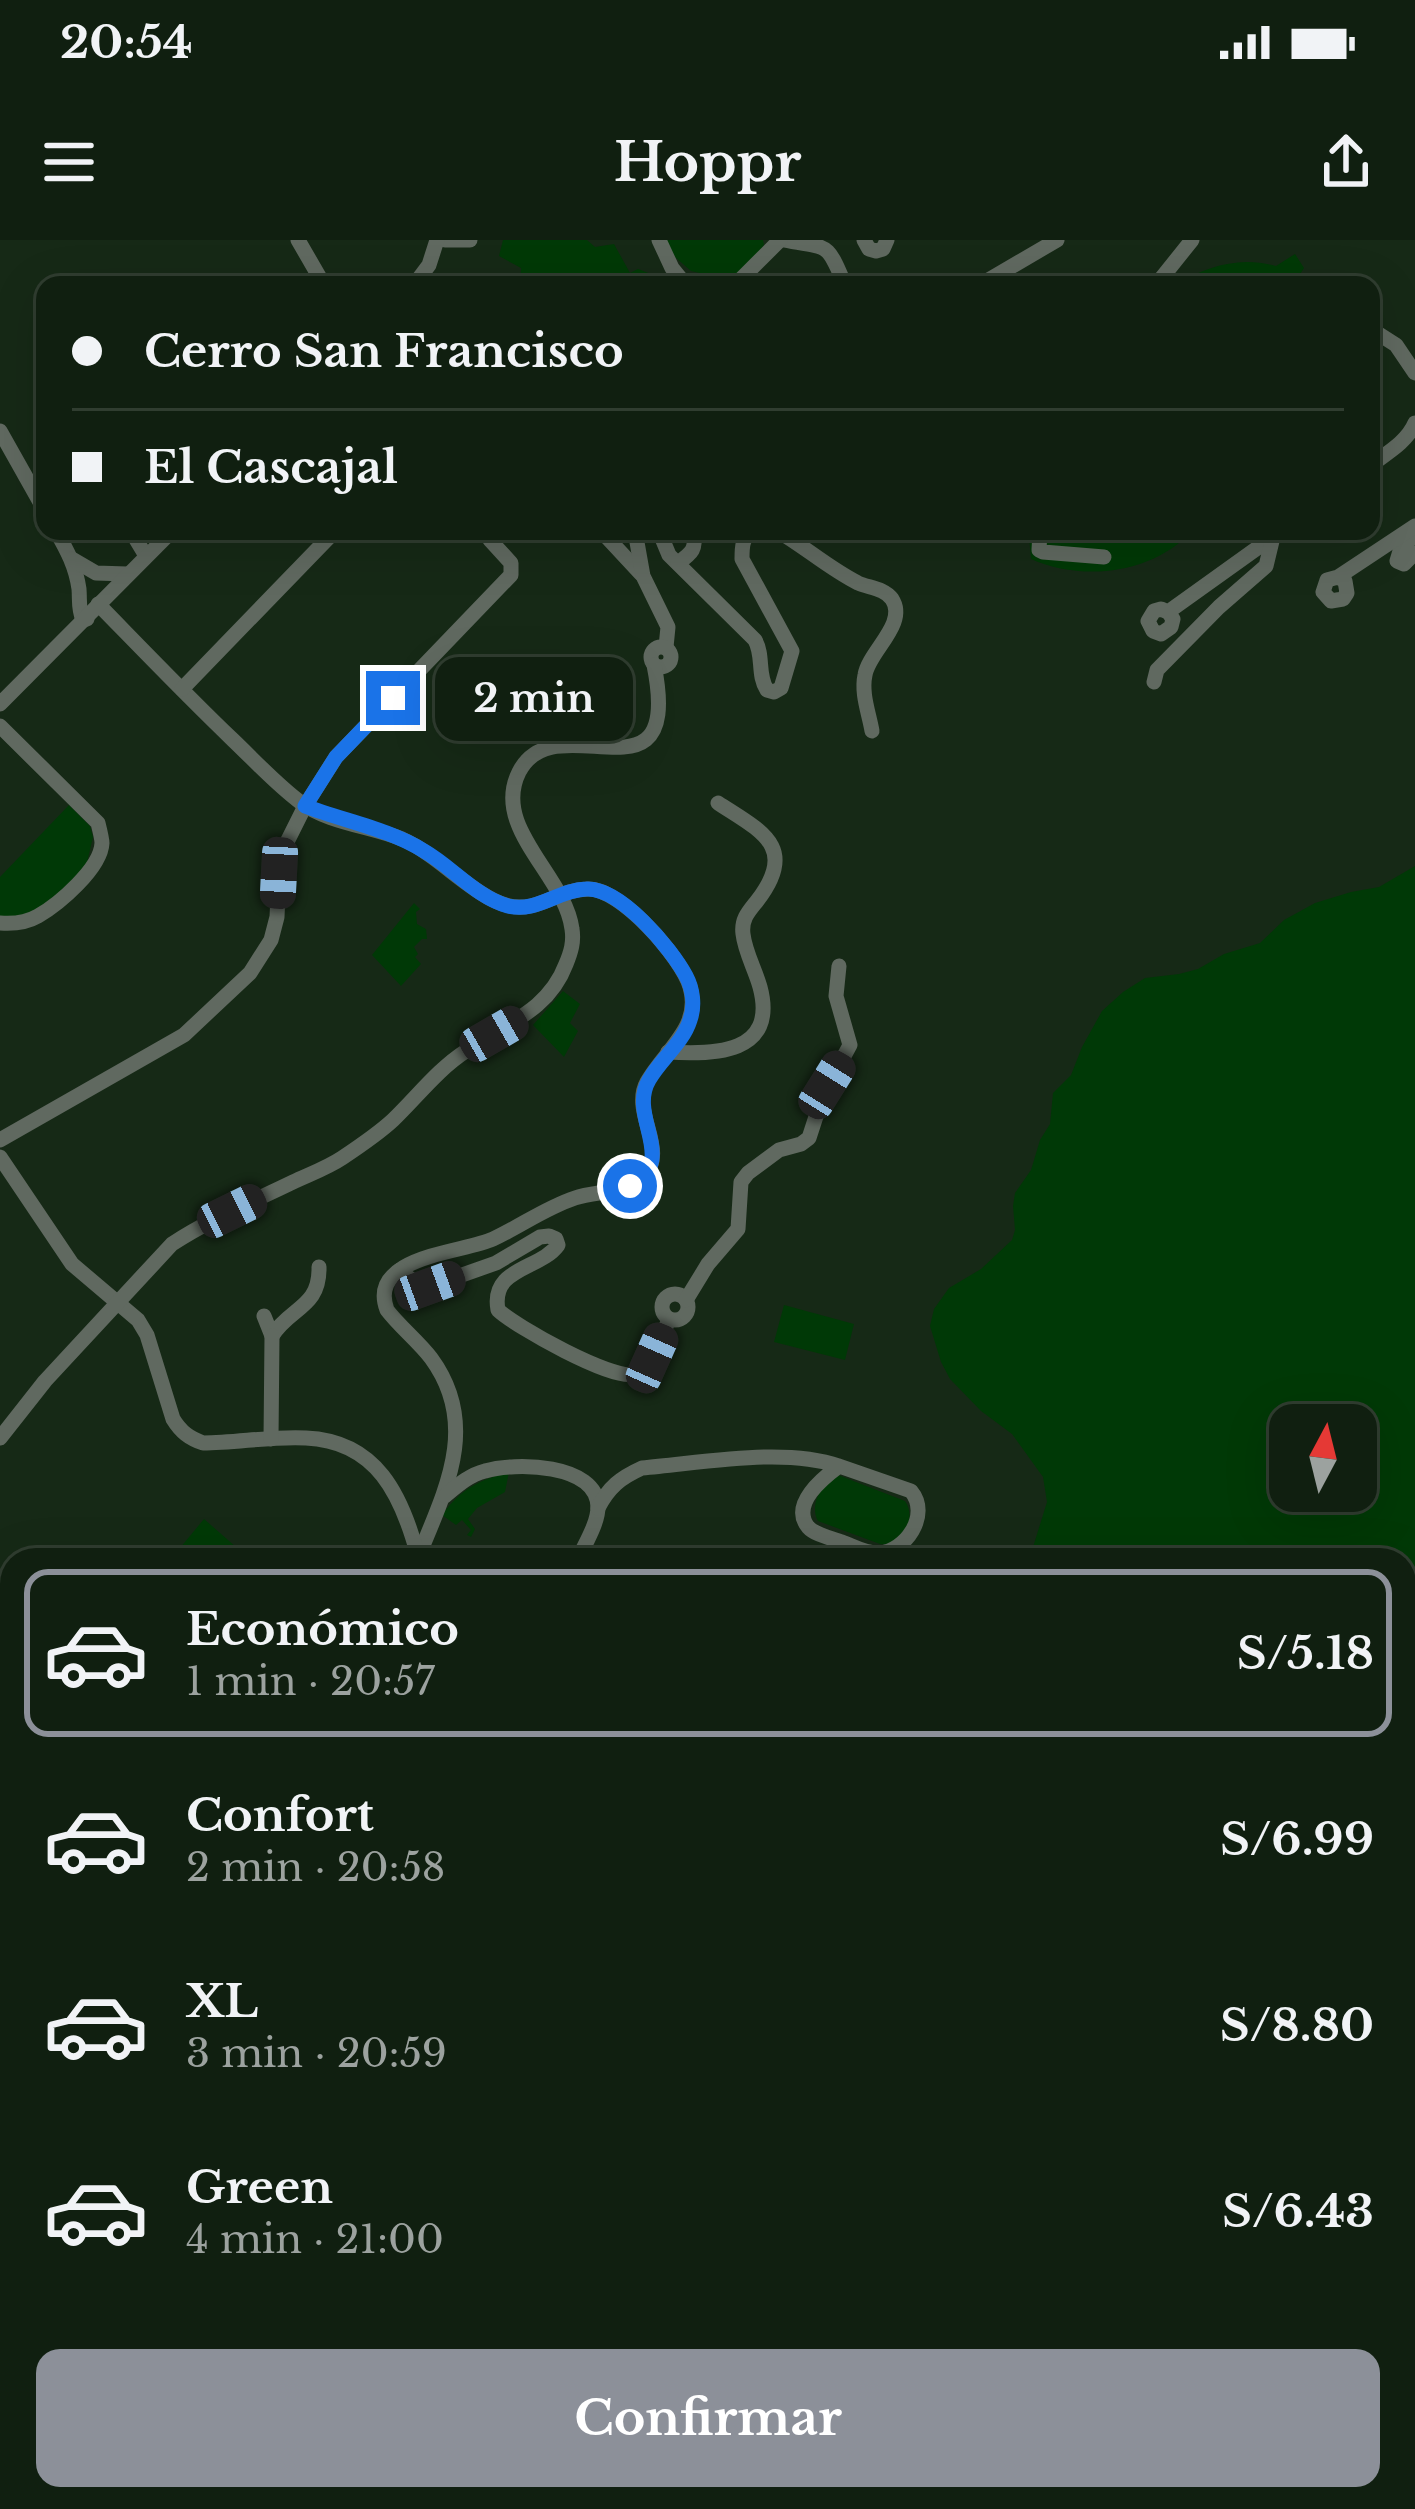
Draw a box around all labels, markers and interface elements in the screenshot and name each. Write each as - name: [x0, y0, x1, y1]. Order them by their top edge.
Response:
- text: 20:54: [60, 14, 193, 70]
- icon: menu: [36, 129, 102, 195]
- text: Hoppr: [614, 129, 801, 196]
- icon: share: [1313, 129, 1379, 195]
- text: Cerro San Francisco: [144, 323, 624, 379]
- text: El Cascajal: [144, 439, 398, 495]
- callout: 2 min: [435, 656, 633, 740]
- route end: [366, 671, 420, 725]
- text: 2 min: [473, 674, 595, 723]
- car: [259, 836, 299, 910]
- car: [454, 1000, 534, 1068]
- car: [793, 1045, 861, 1125]
- route start: [603, 1159, 657, 1213]
- car: [192, 1179, 272, 1243]
- car: [390, 1257, 470, 1315]
- car: [621, 1318, 683, 1398]
- north arrow: [1269, 1404, 1377, 1512]
- map controls: [1269, 1404, 1377, 1512]
- icon: car: [42, 1599, 150, 1707]
- text: Económico: [186, 1601, 459, 1657]
- text: S/5.18: [1237, 1625, 1374, 1681]
- text: 1 min · 20:57: [186, 1657, 435, 1706]
- icon: car: [42, 1785, 150, 1893]
- text: Confort: [186, 1787, 374, 1843]
- text: S/6.99: [1220, 1811, 1374, 1867]
- text: 2 min · 20:58: [186, 1843, 446, 1892]
- icon: car: [42, 1971, 150, 2079]
- text: XL: [186, 1973, 258, 2029]
- text: S/8.80: [1220, 1997, 1374, 2053]
- text: 3 min · 20:59: [186, 2029, 447, 2078]
- icon: car: [42, 2157, 150, 2265]
- text: Green: [186, 2159, 333, 2215]
- text: S/6.43: [1222, 2183, 1374, 2239]
- text: 4 min · 21:00: [186, 2215, 444, 2264]
- button: Confirmar: [36, 2349, 1380, 2487]

